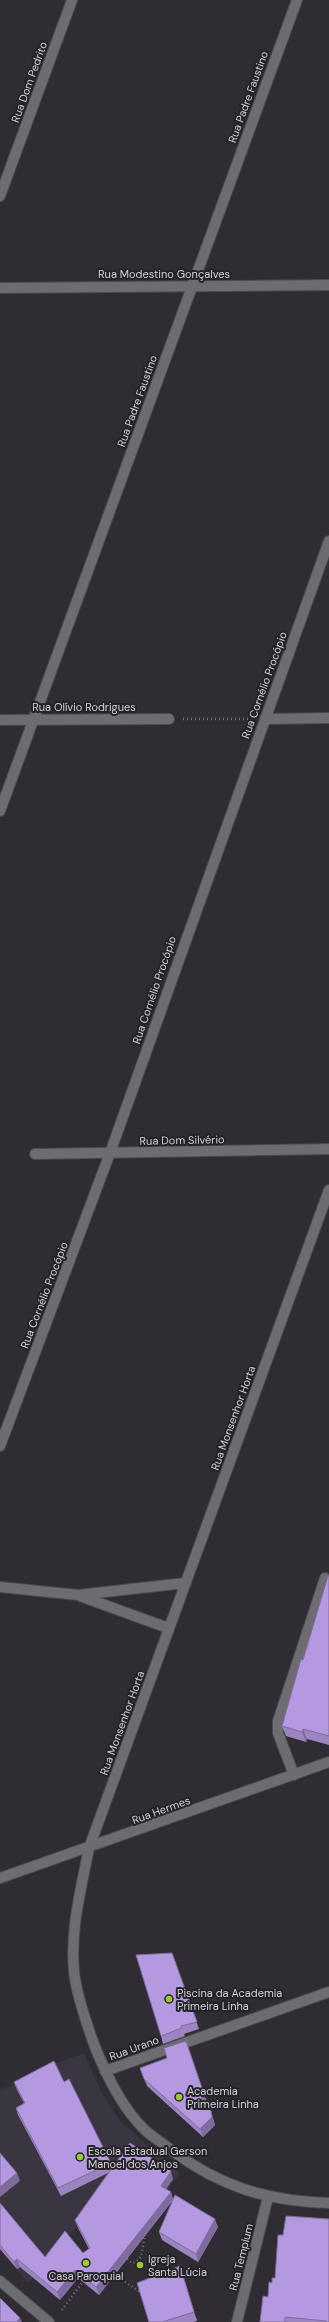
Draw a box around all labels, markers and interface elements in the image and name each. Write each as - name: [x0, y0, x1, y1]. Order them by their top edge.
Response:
- street label: Rua Dom Pedrito: [8, 40, 50, 124]
- street label: Rua Padre Faustino: [225, 49, 271, 145]
- street label: Rua Modestino Gonçalves: [98, 267, 230, 281]
- street label: Rua Padre Faustino: [114, 353, 160, 449]
- street label: Rua Cornélio Procópio: [238, 630, 290, 740]
- street label: Rua Olívio Rodrigues: [32, 700, 136, 714]
- street label: Rua Cornélio Procópio: [129, 934, 179, 1046]
- street label: Rua Dom Silvério: [139, 1132, 225, 1148]
- street label: Rua Cornélio Procópio: [17, 1240, 71, 1350]
- street label: Rua Monsenhor Horta: [208, 1364, 258, 1472]
- street label: Rua Monsenhor Horta: [97, 1669, 147, 1777]
- street label: Rua Hermes: [130, 1793, 192, 1827]
- place label: Piscina da Academia Primeira Linha: [177, 1986, 282, 2013]
- marker: Piscina da Academia Primeira Linha: [164, 1994, 174, 2004]
- street label: Rua Urano: [107, 2033, 161, 2063]
- place label: Academia Primeira Linha: [187, 2084, 259, 2111]
- marker: Academia Primeira Linha: [174, 2092, 184, 2102]
- place label: Escola Estadual Gerson Manoel dos Anjos: [88, 2144, 207, 2171]
- marker: Escola Estadual Gerson Manoel dos Anjos: [75, 2152, 85, 2162]
- street label: Rua Templum: [226, 2222, 256, 2292]
- place label: Igreja Santa Lúcia: [148, 2252, 207, 2279]
- marker: Casa Paroquial: [81, 2258, 91, 2268]
- marker: Igreja Santa Lúcia: [135, 2260, 145, 2270]
- place label: Casa Paroquial: [48, 2269, 124, 2283]

